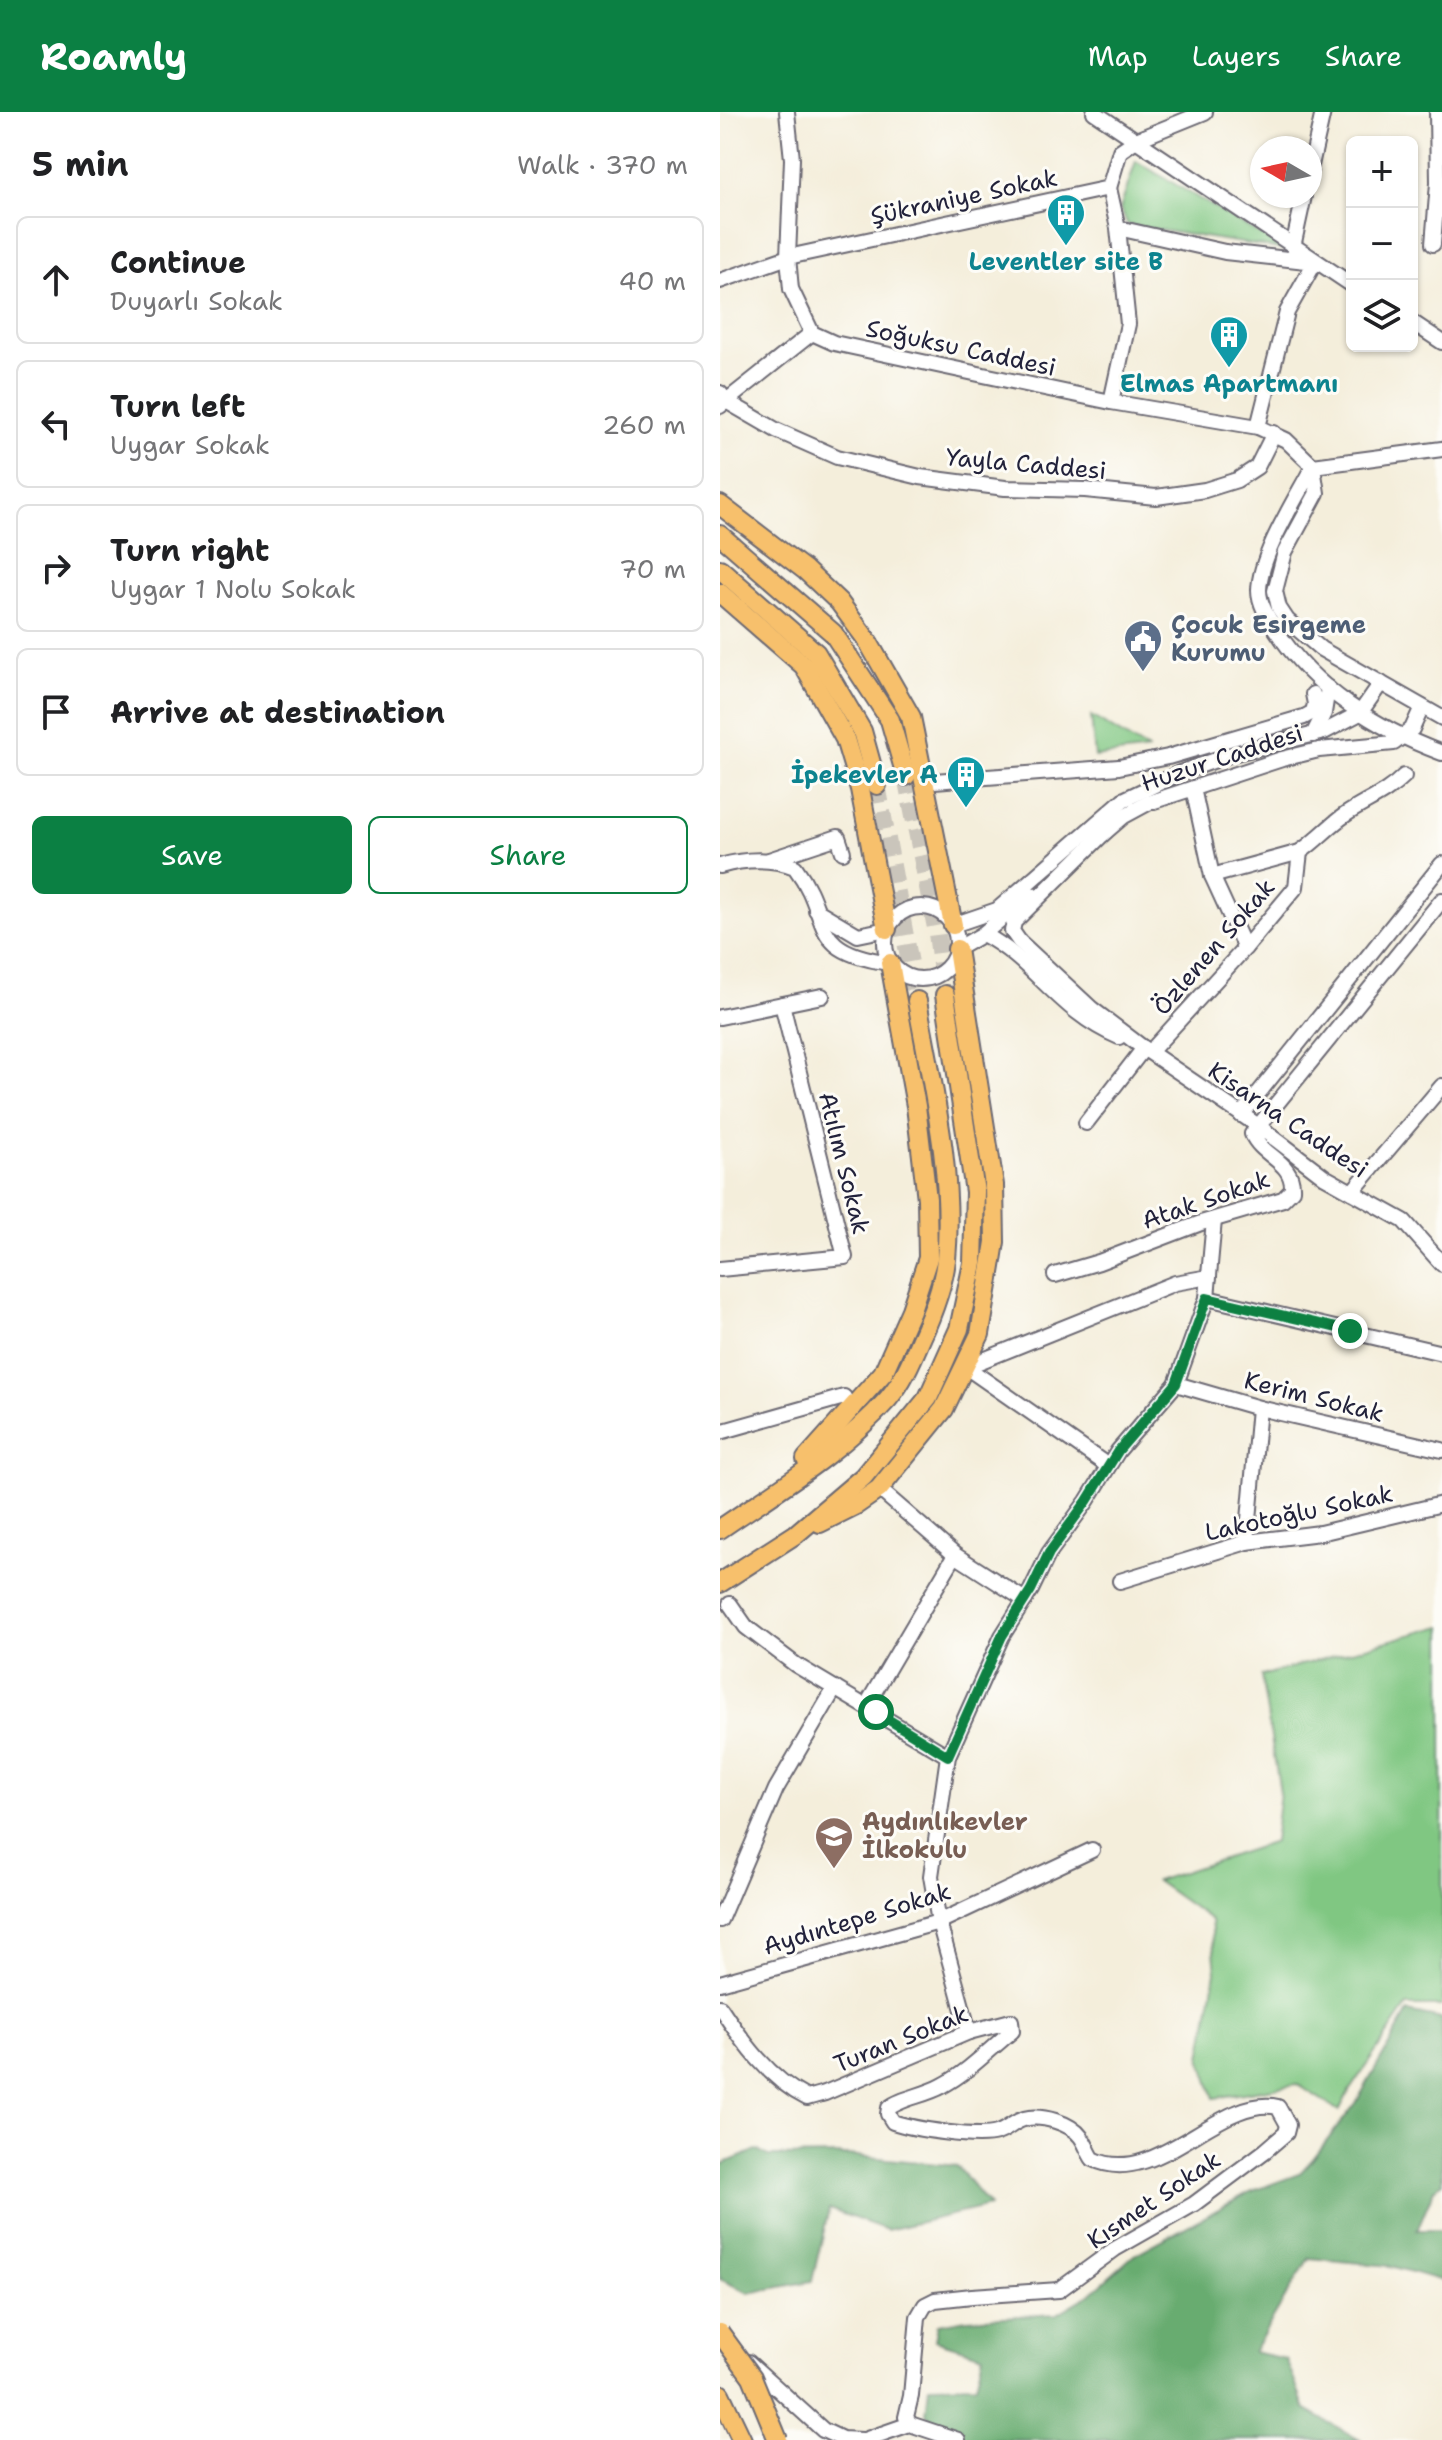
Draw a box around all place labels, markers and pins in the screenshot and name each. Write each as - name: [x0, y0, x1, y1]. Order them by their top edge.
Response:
- building icon: Leventler site B: [1045, 192, 1087, 247]
- place label: Leventler site B: [969, 246, 1163, 278]
- building icon: Elmas Apartmanı: [1208, 314, 1250, 369]
- place label: Elmas Apartmanı: [1120, 368, 1338, 400]
- place label: Çocuk Esirgeme Kurumu: [1171, 609, 1366, 669]
- public building icon: Çocuk Esirgeme Kurumu: [1122, 618, 1164, 673]
- building icon: İpekevler A: [945, 754, 987, 809]
- place label: İpekevler A: [791, 759, 938, 791]
- place label: Aydınlıkevler İlkokulu: [862, 1806, 1028, 1866]
- school or university icon: Aydınlıkevler İlkokulu: [813, 1815, 855, 1870]

